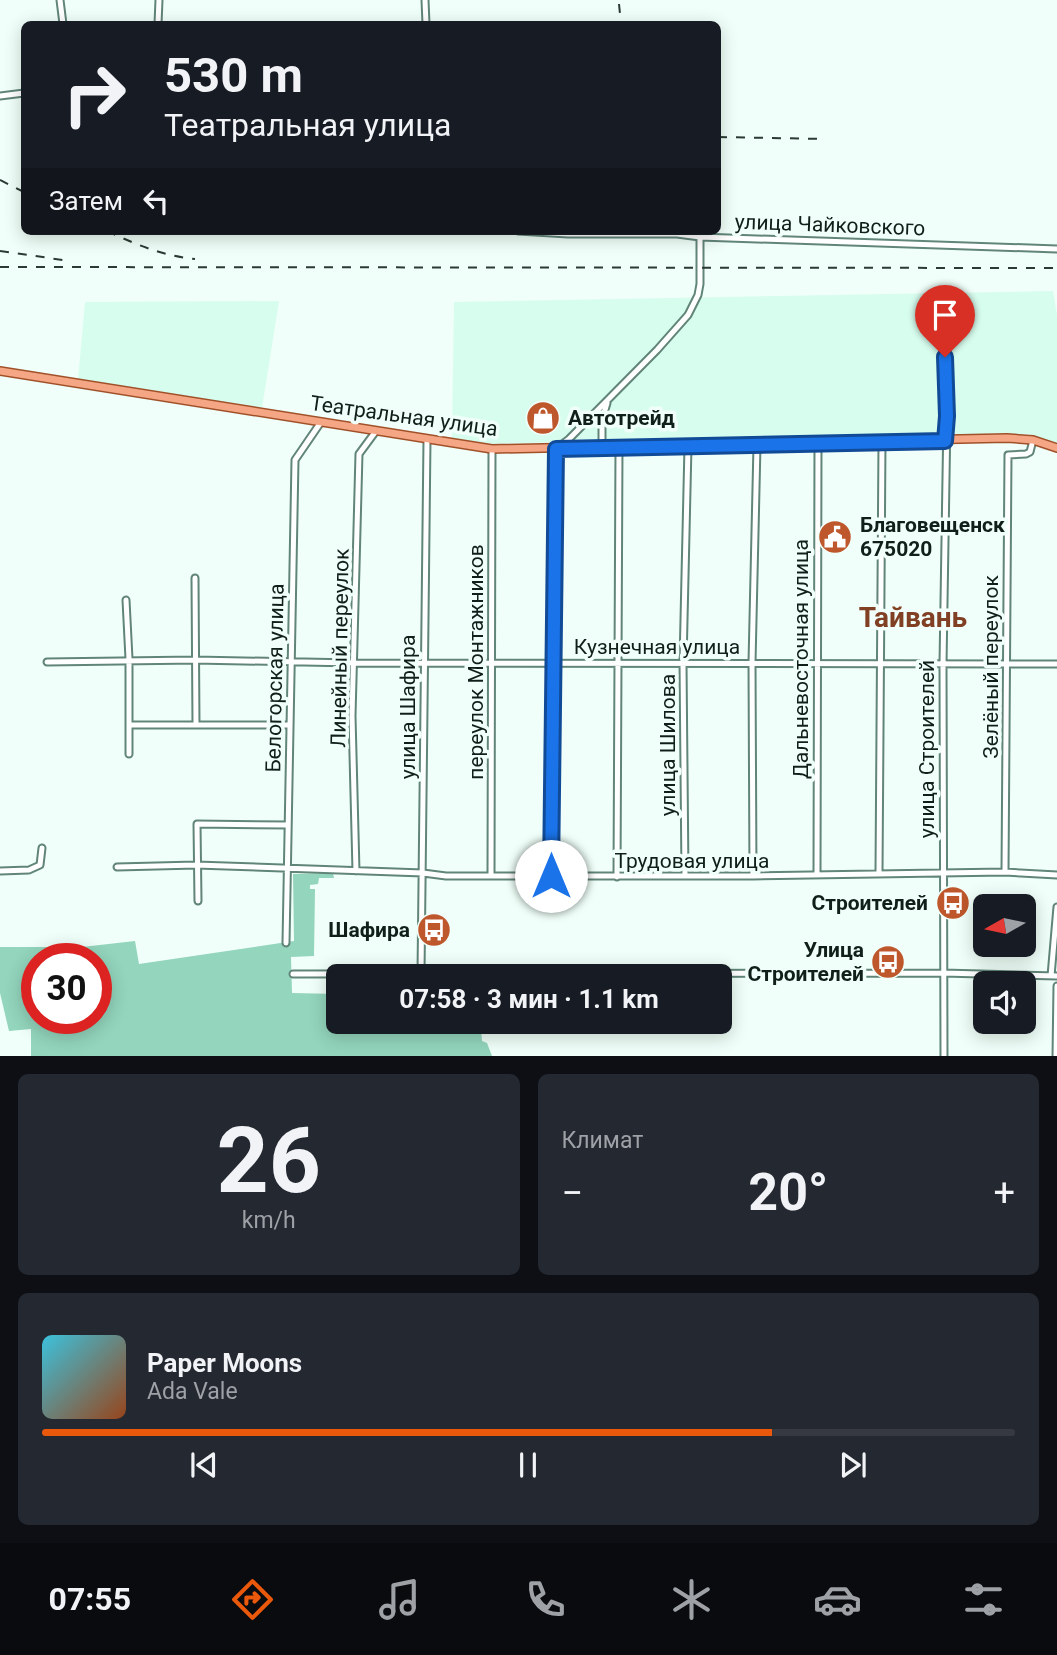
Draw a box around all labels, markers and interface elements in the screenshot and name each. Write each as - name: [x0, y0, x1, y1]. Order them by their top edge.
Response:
- text: 530 m: [164, 47, 303, 104]
- icon: right: [49, 49, 140, 140]
- text: Театральная улица: [164, 106, 452, 144]
- icon: left: [137, 182, 175, 220]
- text: Затем: [49, 186, 123, 216]
- street label: улица Чайковского: [734, 210, 926, 240]
- pin: [915, 285, 975, 357]
- icon: arrive: [926, 296, 964, 334]
- street label: Театральная улица: [309, 391, 499, 441]
- shop icon: Автотрейд: [524, 399, 562, 437]
- place label: Автотрейд: [568, 406, 675, 430]
- place label: Благовещенск 675020: [860, 513, 1005, 561]
- public building icon: Благовещенск 675020: [816, 518, 854, 556]
- street label: Дальневосточная улица: [789, 539, 813, 779]
- street label: переулок Монтажников: [464, 544, 488, 780]
- street label: Линейный переулок: [326, 548, 354, 748]
- street label: Зелёный переулок: [979, 575, 1003, 759]
- street label: Белогорская улица: [261, 583, 289, 773]
- district label: Тайвань: [859, 601, 967, 634]
- street label: улица Шафира: [396, 635, 420, 779]
- street label: Кузнечная улица: [574, 635, 740, 659]
- street label: улица Строителей: [915, 660, 939, 838]
- street label: улица Шилова: [656, 674, 680, 816]
- position arrow: [514, 839, 588, 913]
- street label: Трудовая улица: [615, 849, 769, 873]
- bus stop icon: Строителей: [934, 884, 972, 922]
- place label: Строителей: [811, 891, 928, 915]
- north arrow: [973, 894, 1036, 957]
- map controls: [973, 894, 1036, 1034]
- bus stop icon: Шафира: [415, 911, 453, 949]
- place label: Шафира: [328, 918, 410, 942]
- place label: Улица Строителей: [747, 938, 864, 986]
- speed limit sign: 30: [21, 943, 112, 1034]
- bus stop icon: Улица Строителей: [869, 943, 907, 981]
- button: sound: [973, 971, 1036, 1034]
- text: 07:58 · 3 мин · 1.1 km: [399, 984, 659, 1014]
- text: 26: [217, 1108, 321, 1214]
- text: Климат: [562, 1127, 643, 1154]
- text: 20°: [748, 1162, 828, 1223]
- text: −: [562, 1171, 583, 1215]
- text: +: [993, 1171, 1015, 1215]
- text: km/h: [242, 1207, 296, 1234]
- text: Paper Moons: [147, 1348, 302, 1378]
- text: Ada Vale: [147, 1378, 238, 1405]
- icon: previous: [185, 1446, 223, 1484]
- icon: pause: [509, 1446, 547, 1484]
- icon: next: [834, 1446, 872, 1484]
- icon: directions: [228, 1575, 277, 1624]
- icon: music: [375, 1575, 424, 1624]
- icon: phone: [521, 1575, 570, 1624]
- icon: climate: [667, 1575, 716, 1624]
- icon: car: [813, 1575, 862, 1624]
- icon: filters: [959, 1575, 1008, 1624]
- text: 07:55: [49, 1580, 131, 1618]

